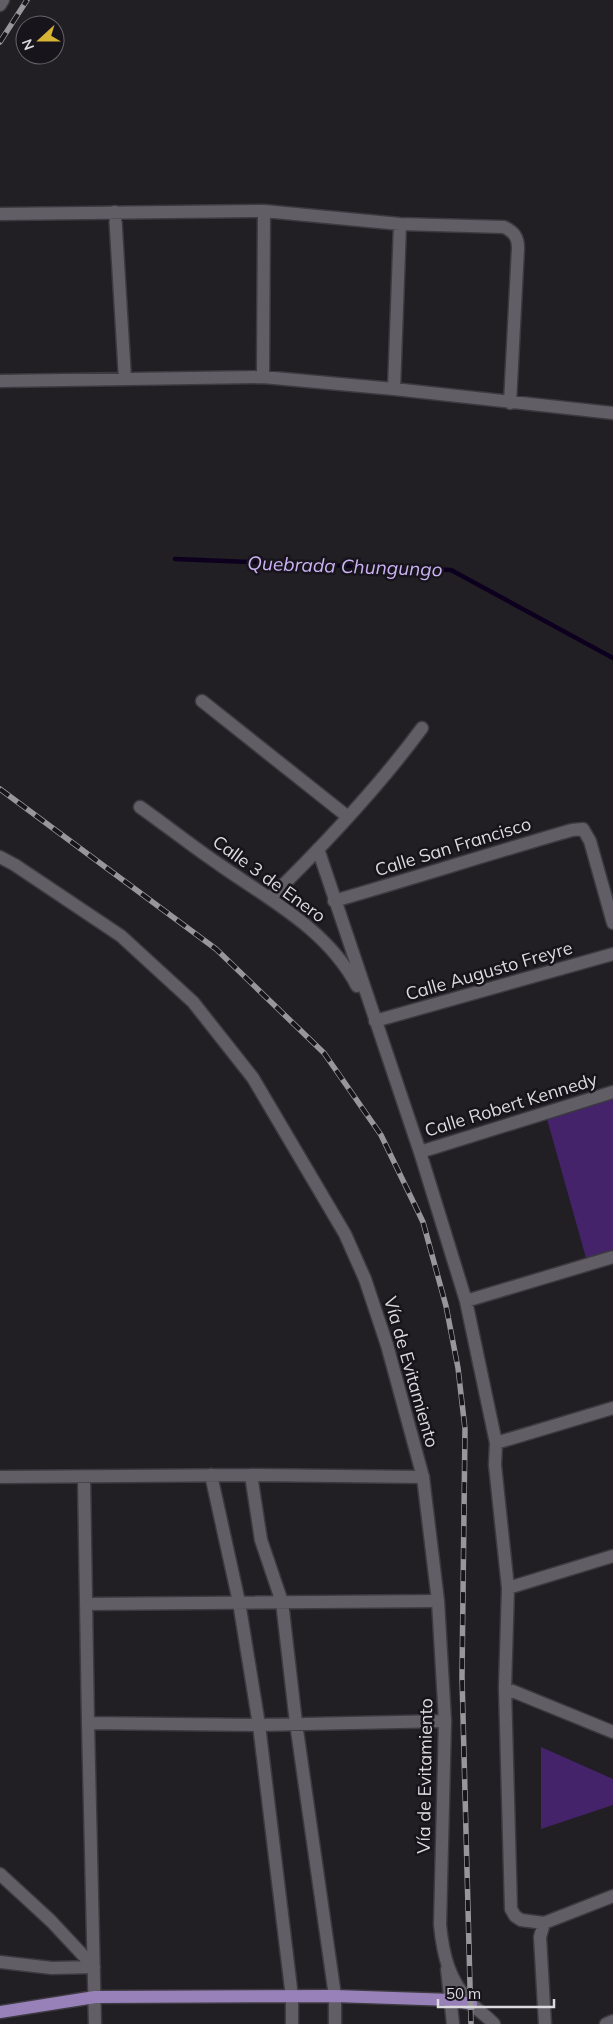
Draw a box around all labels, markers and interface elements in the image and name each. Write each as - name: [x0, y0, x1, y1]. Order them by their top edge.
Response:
- north arrow: [15, 15, 65, 65]
- text: N: [18, 36, 38, 53]
- water label: Quebrada Chungungo: [247, 551, 443, 581]
- street label: Calle San Francisco: [372, 812, 534, 881]
- street label: Calle 3 de Enero: [208, 830, 330, 927]
- street label: Calle Augusto Freyre: [403, 936, 575, 1005]
- street label: Calle Robert Kennedy: [422, 1067, 600, 1142]
- street label: Vía de Evitamiento: [379, 1294, 444, 1450]
- street label: Vía de Evitamiento: [412, 1698, 437, 1854]
- scale bar: [438, 1976, 554, 2008]
- text: 50 m: [446, 1984, 481, 2003]

